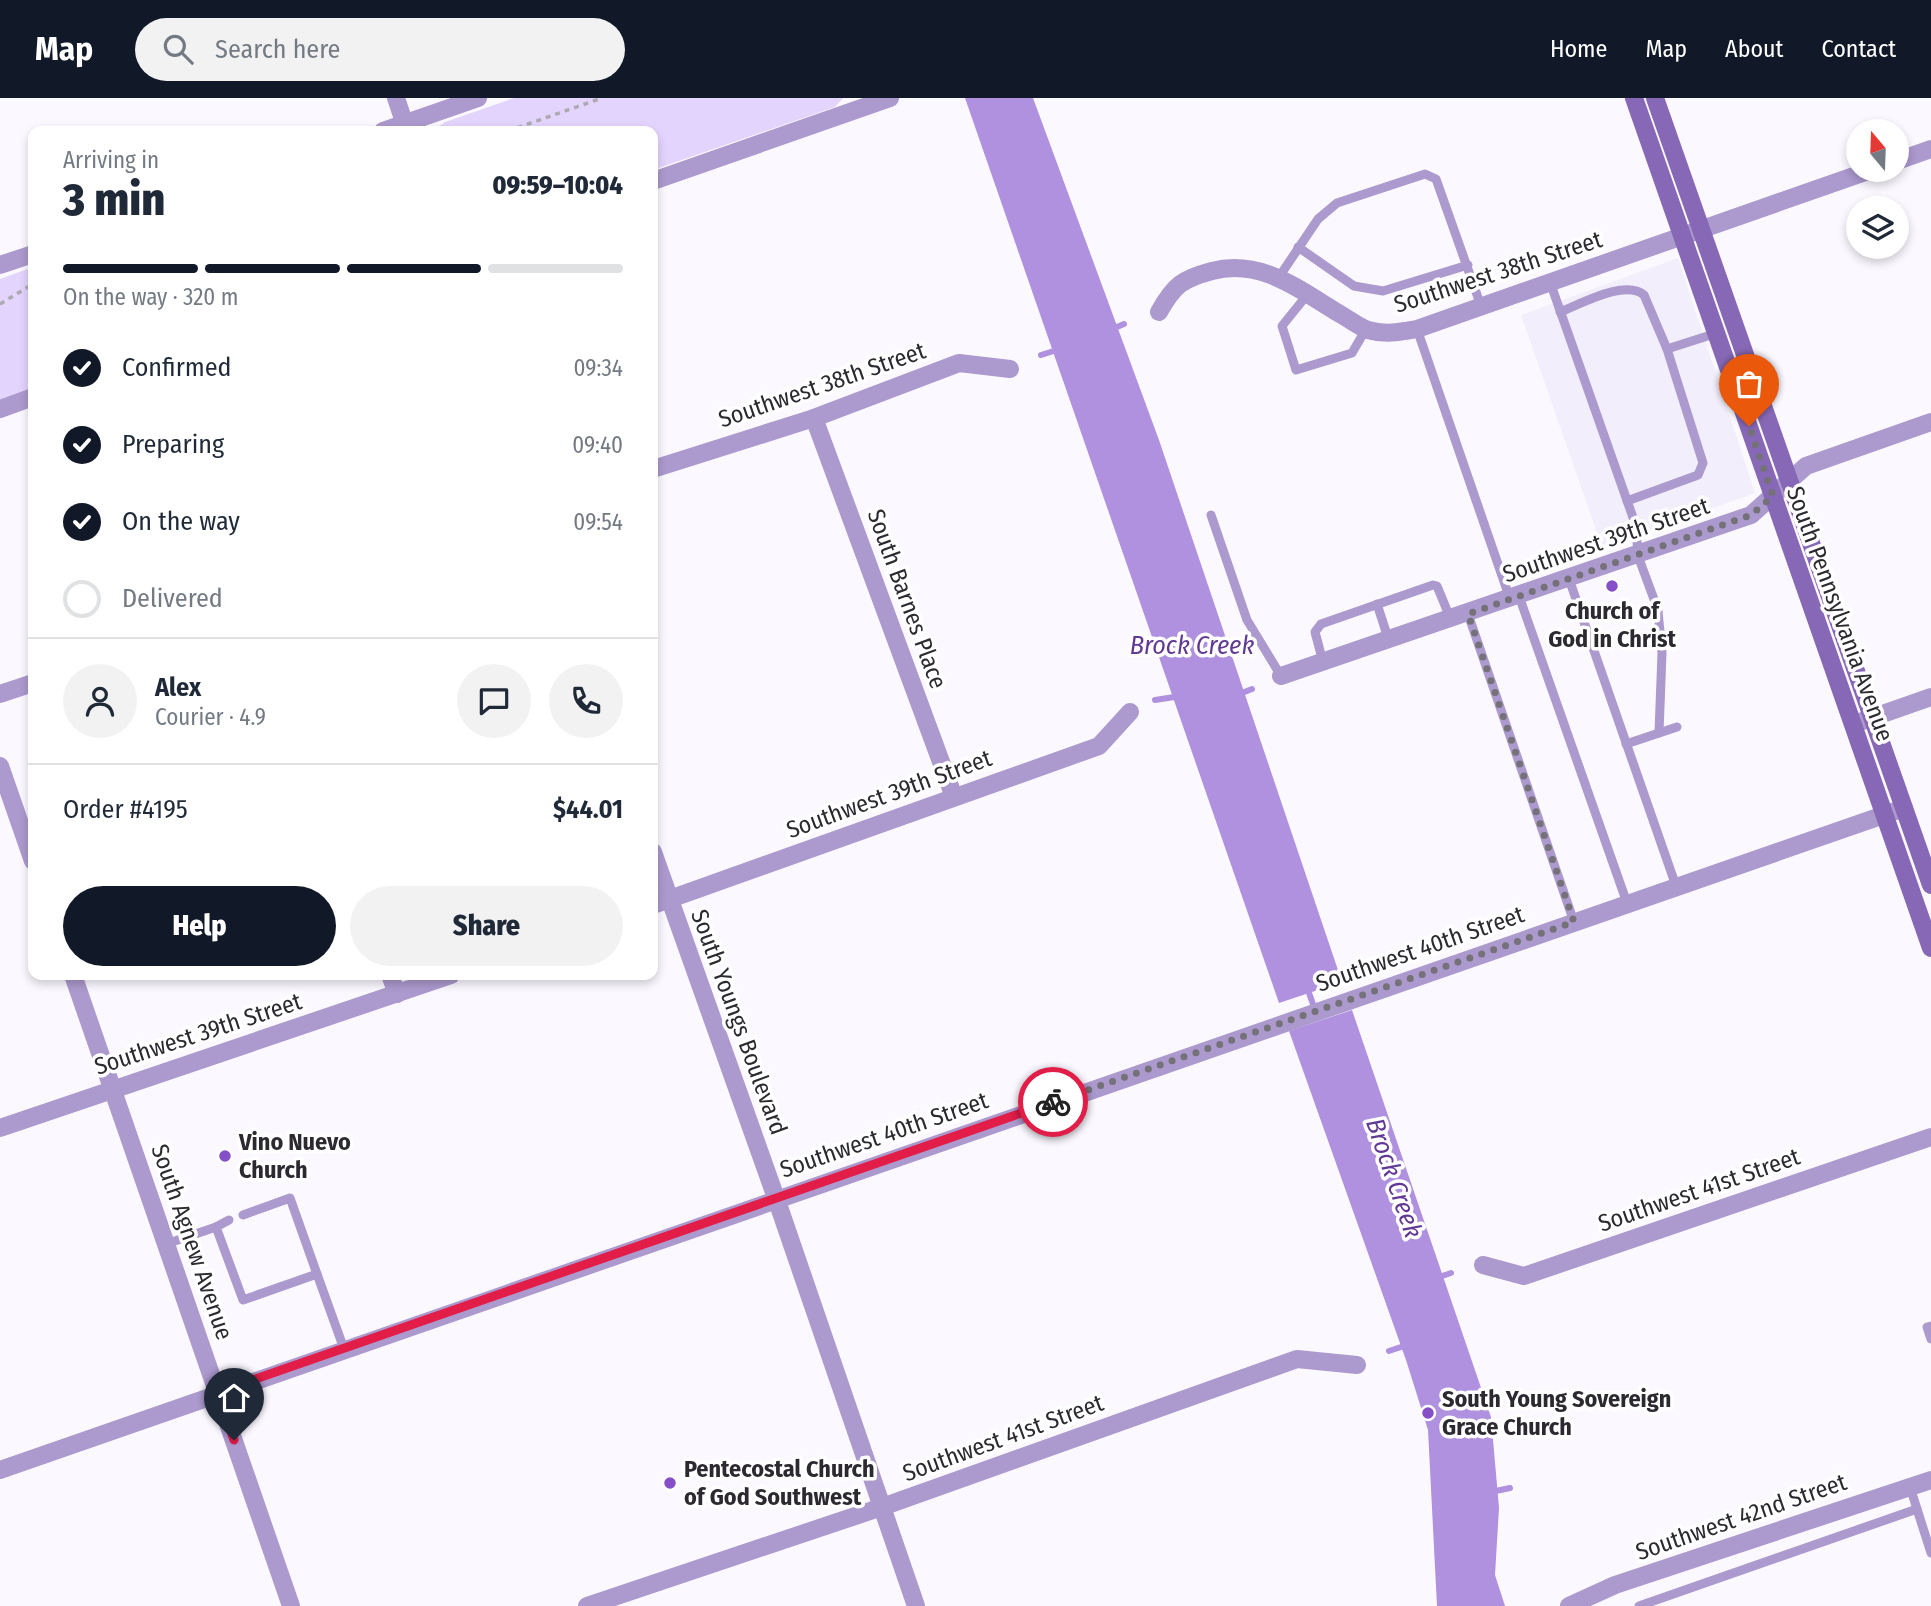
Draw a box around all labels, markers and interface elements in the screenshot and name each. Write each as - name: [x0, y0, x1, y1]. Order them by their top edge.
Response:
- search box: [135, 18, 625, 81]
- text: Map: [35, 29, 93, 69]
- icon: search: [159, 30, 197, 68]
- text: Search here: [215, 34, 340, 65]
- text: Home: [1550, 35, 1607, 63]
- text: Map: [1645, 35, 1687, 63]
- text: About: [1725, 35, 1783, 63]
- text: Contact: [1821, 35, 1896, 63]
- north arrow: [1846, 119, 1909, 182]
- map controls: [1846, 119, 1909, 259]
- text: Arriving in: [63, 146, 159, 174]
- text: 09:59–10:04: [492, 170, 623, 201]
- text: 3 min: [63, 172, 165, 227]
- button: layers: [1846, 196, 1909, 259]
- street label: Southwest 38th Street: [1391, 225, 1606, 319]
- text: On the way · 320 m: [63, 283, 238, 311]
- street label: Southwest 38th Street: [715, 336, 929, 434]
- icon: check: [63, 349, 101, 387]
- text: Confirmed: [122, 352, 232, 383]
- text: 09:34: [574, 354, 623, 382]
- pin: [1719, 354, 1779, 426]
- icon: bag: [1730, 365, 1768, 403]
- icon: check: [63, 426, 101, 464]
- text: Preparing: [122, 429, 224, 460]
- text: 09:40: [572, 431, 623, 459]
- street label: South Pennsylvania Avenue: [1781, 483, 1899, 745]
- street label: Southwest 39th Street: [1499, 492, 1713, 588]
- icon: check: [63, 503, 101, 541]
- street label: South Barnes Place: [862, 505, 952, 693]
- text: On the way: [122, 506, 240, 537]
- text: 09:54: [573, 508, 623, 536]
- marker: Church of God in Christ: [1604, 578, 1620, 594]
- text: Delivered: [122, 583, 223, 614]
- place label: Church of God in Christ: [1548, 597, 1676, 653]
- water label: Brock Creek: [1130, 630, 1254, 661]
- button: person: [63, 664, 137, 738]
- button: chat: [457, 664, 531, 738]
- button: phone: [549, 664, 623, 738]
- text: Alex: [155, 672, 201, 703]
- text: Courier · 4.9: [155, 703, 266, 731]
- street label: Southwest 39th Street: [783, 744, 996, 844]
- text: Order #4195: [63, 794, 188, 825]
- text: $44.01: [553, 794, 623, 825]
- button: Help: [63, 886, 336, 966]
- button: Share: [350, 886, 623, 966]
- street label: Southwest 40th Street: [1312, 900, 1528, 998]
- street label: South Youngs Boulevard: [685, 906, 793, 1138]
- street label: Southwest 39th Street: [91, 987, 305, 1081]
- courier: [1018, 1067, 1088, 1137]
- icon: bike: [1034, 1083, 1072, 1121]
- street label: Southwest 40th Street: [776, 1086, 992, 1184]
- water label: Brock Creek: [1359, 1114, 1429, 1242]
- place label: Vino Nuevo Church: [238, 1128, 351, 1184]
- street label: South Agnew Avenue: [145, 1140, 239, 1344]
- street label: Southwest 41st Street: [1595, 1142, 1804, 1238]
- marker: Vino Nuevo Church: [217, 1148, 233, 1164]
- pin: [204, 1368, 264, 1440]
- icon: home: [215, 1379, 253, 1417]
- place label: South Young Sovereign Grace Church: [1442, 1385, 1671, 1441]
- street label: Southwest 41st Street: [899, 1389, 1107, 1487]
- marker: South Young Sovereign Grace Church: [1420, 1405, 1436, 1421]
- place label: Pentecostal Church of God Southwest: [684, 1455, 875, 1511]
- street label: Southwest 42nd Street: [1632, 1468, 1850, 1566]
- marker: Pentecostal Church of God Southwest: [662, 1475, 678, 1491]

